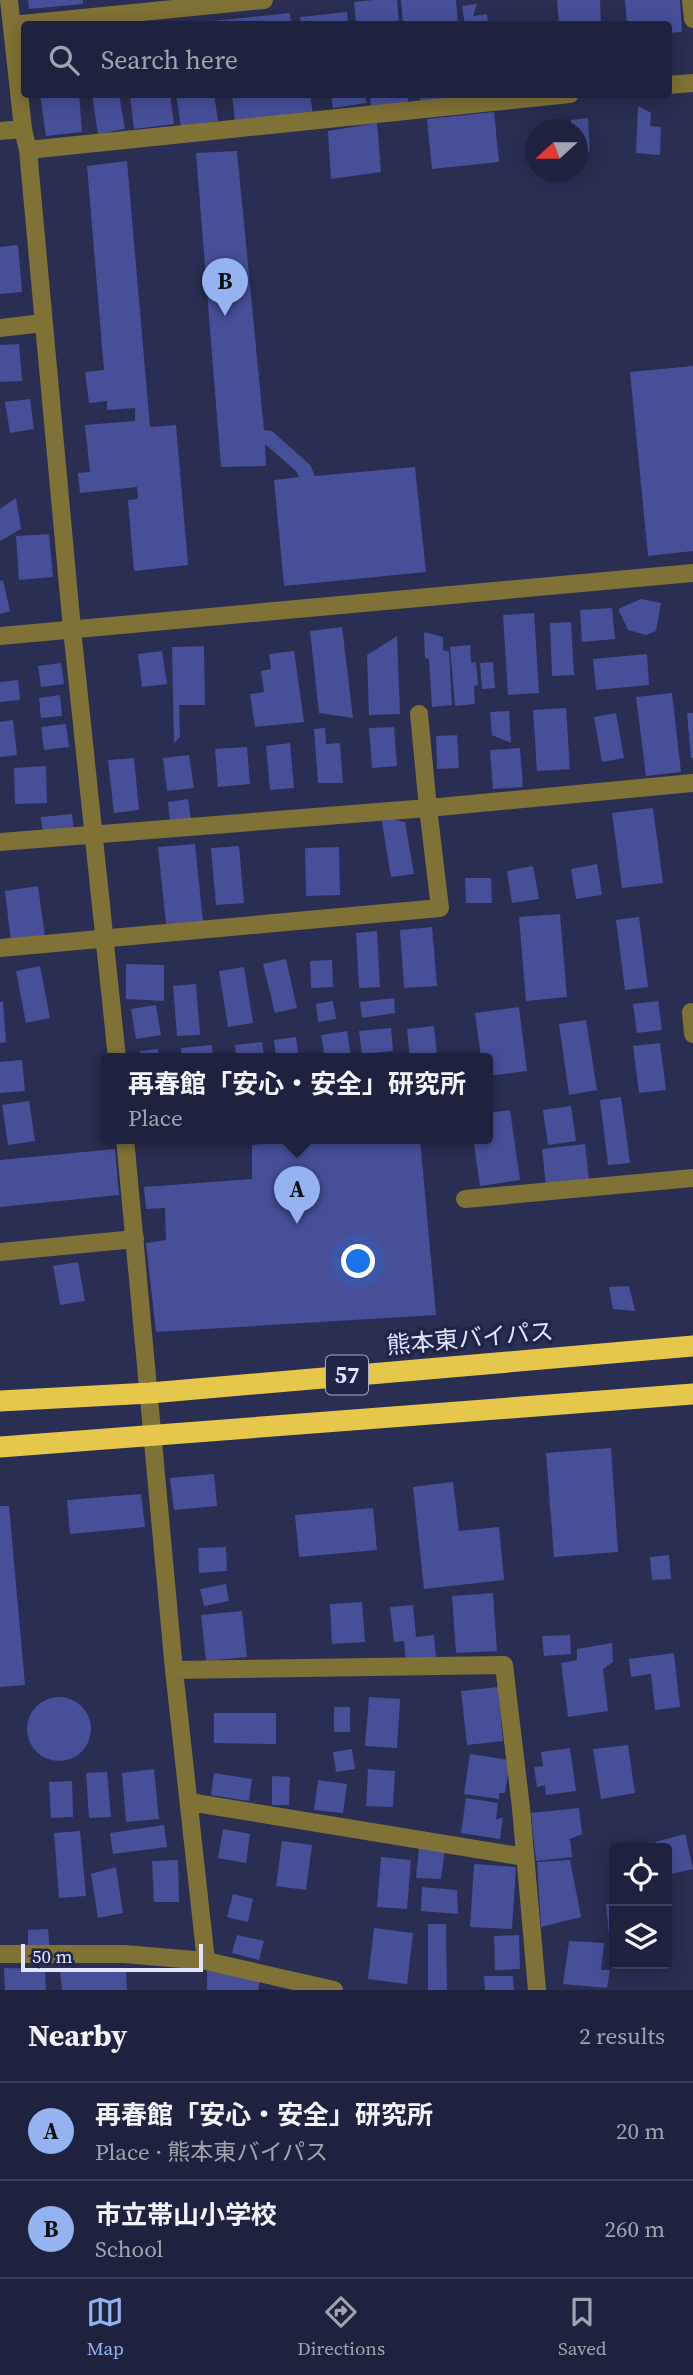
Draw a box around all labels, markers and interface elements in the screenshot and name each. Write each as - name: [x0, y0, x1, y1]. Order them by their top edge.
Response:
- search box: [21, 21, 672, 98]
- icon: search: [45, 41, 83, 79]
- text: Search here: [101, 42, 238, 78]
- north arrow: [525, 119, 588, 182]
- pin: B: [202, 258, 248, 316]
- popup: [101, 1053, 493, 1144]
- text: 再春館「安心・安全」研究所: [128, 1066, 466, 1102]
- text: Place: [128, 1102, 183, 1134]
- pin: A: [274, 1166, 320, 1224]
- your location: [341, 1244, 375, 1278]
- street label: 熊本東バイパス: [385, 1314, 555, 1362]
- road number: 57: [326, 1356, 368, 1394]
- map controls: [609, 1843, 672, 1969]
- button: locate: [609, 1843, 672, 1906]
- button: layers: [609, 1906, 672, 1969]
- scale bar: [21, 1941, 203, 1973]
- text: 50 m: [32, 1943, 73, 1969]
- text: Nearby: [28, 2015, 127, 2056]
- text: 2 results: [579, 2020, 665, 2052]
- text: 再春館「安心・安全」研究所: [95, 2097, 433, 2133]
- text: A: [43, 2115, 59, 2147]
- text: 20 m: [616, 2115, 665, 2147]
- text: Place · 熊本東バイパス: [95, 2136, 328, 2168]
- text: 市立帯山小学校: [95, 2197, 277, 2233]
- text: B: [44, 2213, 58, 2245]
- text: 260 m: [604, 2213, 665, 2245]
- text: School: [95, 2233, 163, 2265]
- tab: Map: [86, 2293, 124, 2361]
- tab: Directions: [297, 2293, 385, 2361]
- tab: Saved: [558, 2293, 607, 2361]

